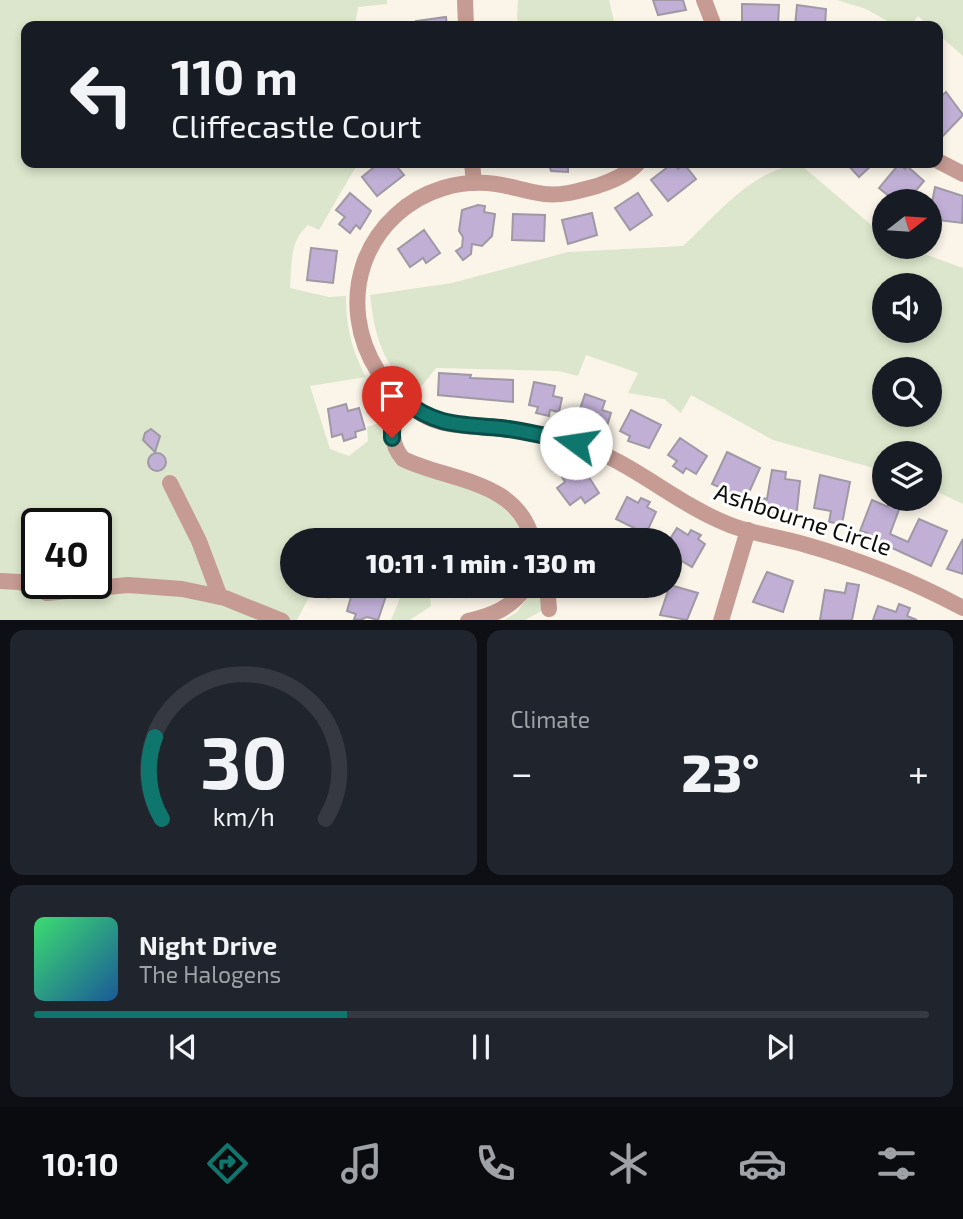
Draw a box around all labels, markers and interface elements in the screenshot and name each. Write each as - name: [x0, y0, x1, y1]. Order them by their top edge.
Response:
- text: 110 m: [171, 46, 298, 105]
- icon: left: [56, 49, 147, 140]
- text: Cliffecastle Court: [171, 106, 422, 144]
- north arrow: [872, 189, 942, 259]
- map controls: [872, 189, 942, 511]
- button: sound: [872, 273, 942, 343]
- button: search: [872, 357, 942, 427]
- pin: [362, 366, 422, 438]
- icon: arrive: [373, 377, 411, 415]
- position arrow: [539, 406, 613, 480]
- button: layers: [872, 441, 942, 511]
- street label: Ashbourne Circle: [711, 476, 896, 561]
- speed limit sign: 40: [21, 508, 112, 599]
- text: 10:11 · 1 min · 130 m: [366, 547, 596, 578]
- text: Climate: [511, 705, 590, 733]
- text: 30: [200, 716, 287, 804]
- text: 23°: [681, 740, 759, 802]
- text: −: [511, 749, 533, 795]
- text: +: [908, 749, 929, 795]
- text: km/h: [212, 800, 274, 830]
- text: Night Drive: [139, 929, 277, 960]
- text: The Halogens: [139, 960, 281, 988]
- icon: previous: [164, 1028, 202, 1066]
- icon: pause: [462, 1028, 500, 1066]
- icon: next: [761, 1028, 799, 1066]
- icon: directions: [203, 1139, 252, 1188]
- icon: music: [337, 1139, 386, 1188]
- icon: phone: [471, 1139, 520, 1188]
- icon: climate: [604, 1139, 653, 1188]
- icon: car: [738, 1139, 787, 1188]
- icon: filters: [872, 1139, 921, 1188]
- text: 10:10: [42, 1144, 119, 1182]

